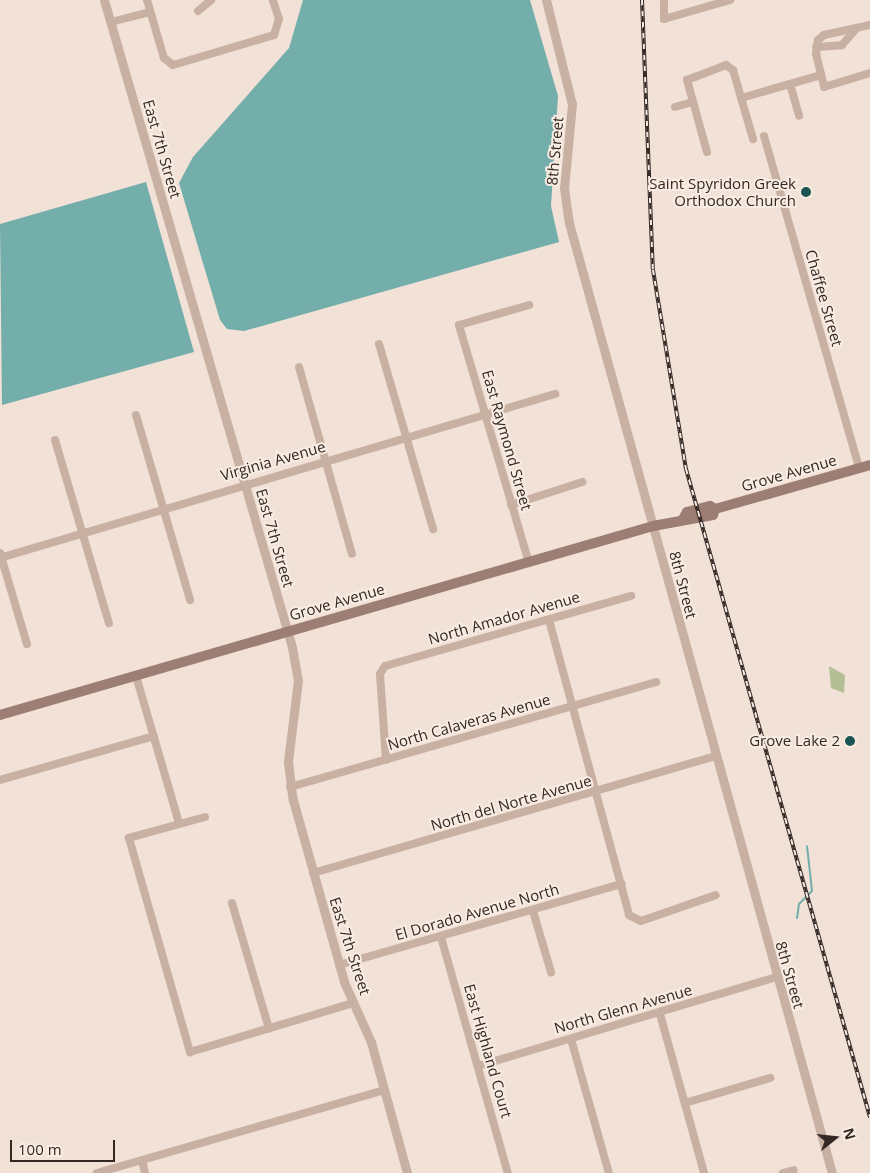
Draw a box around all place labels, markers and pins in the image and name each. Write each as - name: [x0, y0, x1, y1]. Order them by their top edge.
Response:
- place label: Saint Spyridon Greek Orthodox Church: [649, 174, 796, 209]
- marker: Saint Spyridon Greek Orthodox Church: [800, 186, 812, 198]
- place label: Grove Lake 2: [749, 732, 840, 750]
- marker: Grove Lake 2: [844, 735, 856, 747]

